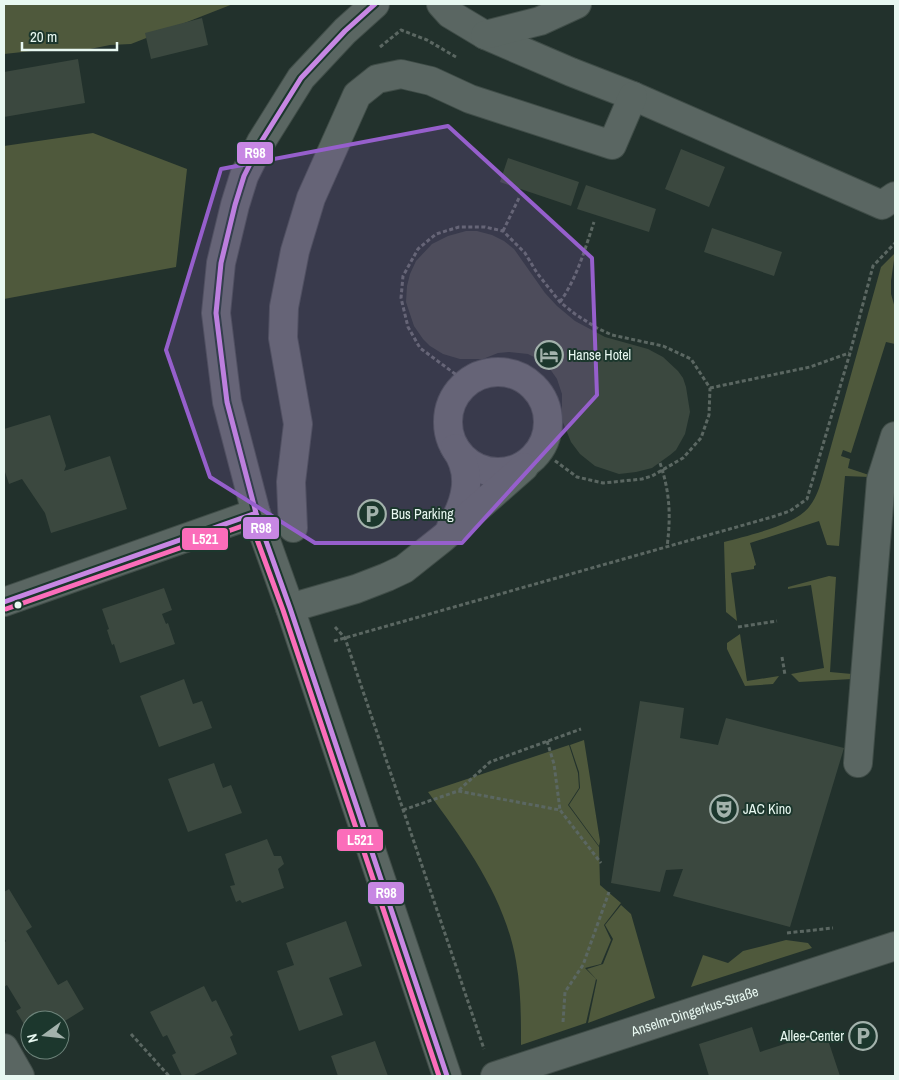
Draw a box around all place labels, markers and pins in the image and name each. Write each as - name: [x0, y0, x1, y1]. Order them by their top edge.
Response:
- hotel icon: Hanse Hotel: [534, 340, 564, 370]
- place label: Hanse Hotel: [568, 346, 631, 364]
- parking icon: Bus Parking: [357, 499, 387, 529]
- place label: Bus Parking: [391, 505, 454, 523]
- unlabelled marker: [13, 600, 23, 610]
- theatre icon: JAC Kino: [709, 794, 739, 824]
- place label: JAC Kino: [743, 800, 792, 818]
- parking icon: Allee-Center: [848, 1021, 878, 1051]
- place label: Allee-Center: [779, 1027, 844, 1045]

